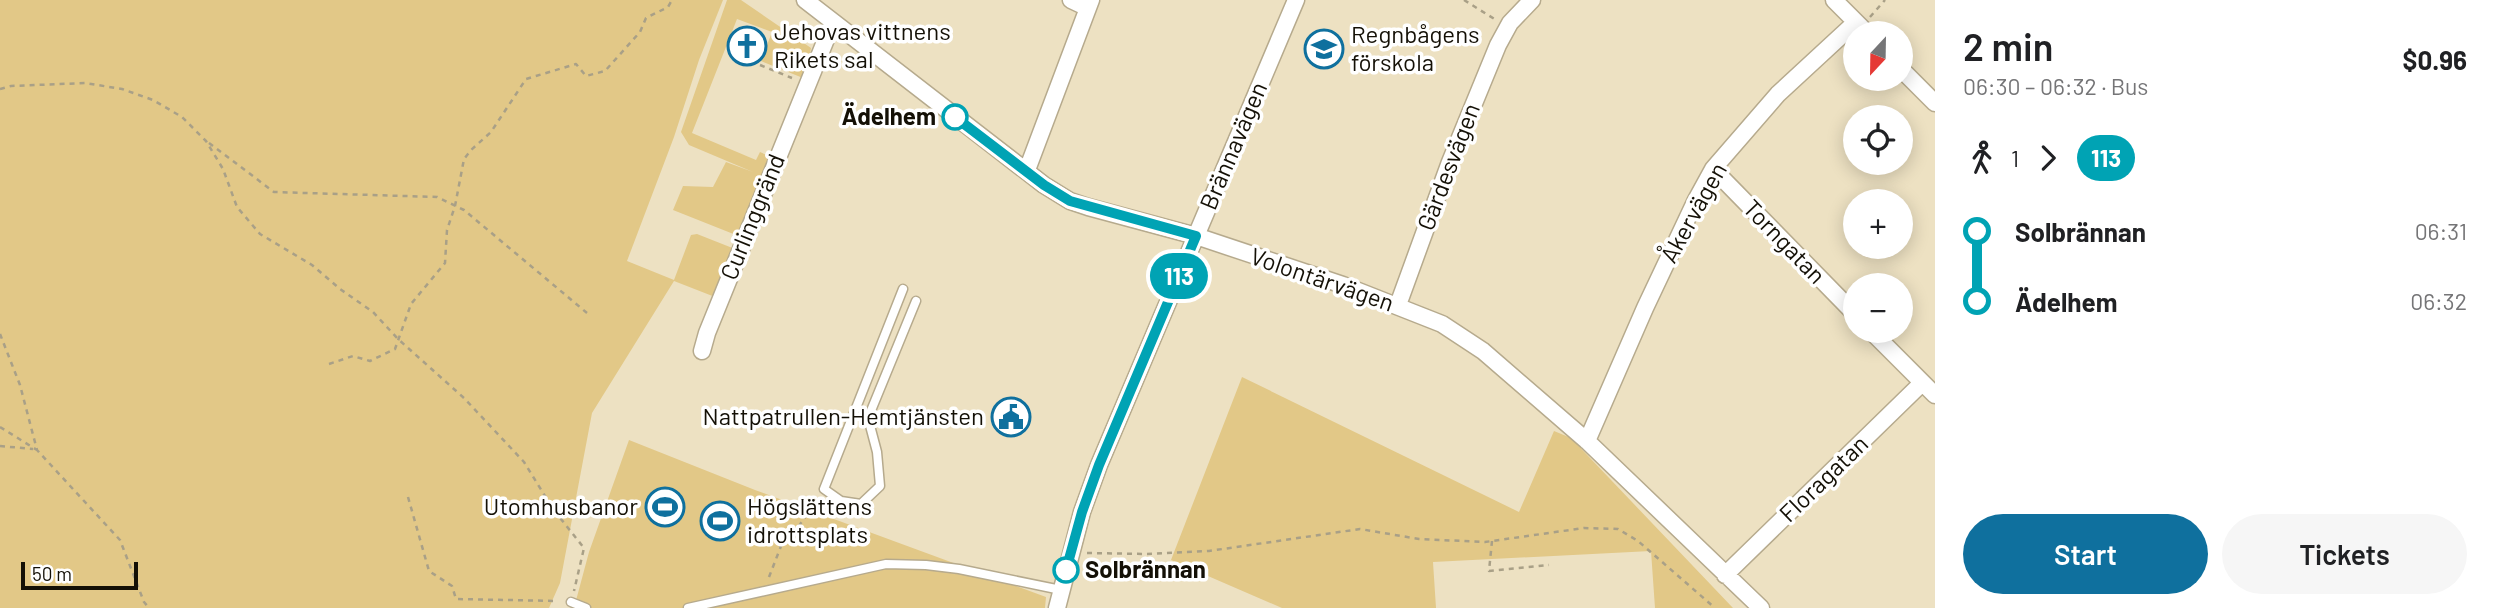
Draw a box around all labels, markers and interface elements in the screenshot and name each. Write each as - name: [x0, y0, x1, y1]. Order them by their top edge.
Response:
- place label: Jehovas vittnens Rikets sal: [774, 16, 951, 73]
- place label: Regnbågens förskola: [1351, 19, 1480, 76]
- north arrow: [1843, 21, 1913, 91]
- map controls: [1843, 21, 1913, 343]
- text: 2 min: [1963, 23, 2053, 69]
- church icon: Jehovas vittnens Rikets sal: [726, 25, 768, 67]
- school or university icon: Regnbågens förskola: [1303, 28, 1345, 70]
- text: $0.96: [2403, 44, 2467, 75]
- text: 06:30 – 06:32 · Bus: [1963, 72, 2148, 100]
- street label: Brännavägen: [1193, 77, 1273, 214]
- street label: Gärdesvägen: [1410, 99, 1485, 234]
- place label: Ädelhem: [842, 101, 936, 130]
- marker: Ädelhem: [942, 104, 968, 130]
- button: locate: [1843, 105, 1913, 175]
- icon: walk: [1963, 139, 2001, 177]
- icon: forward: [2029, 139, 2067, 177]
- text: 113: [2091, 143, 2121, 172]
- text: 1: [2011, 144, 2019, 172]
- street label: Curlinggränd: [713, 149, 790, 284]
- street label: Åkervägen: [1653, 157, 1732, 268]
- button: +: [1843, 189, 1913, 259]
- street label: Torngatan: [1738, 193, 1832, 289]
- text: Solbrännan: [2015, 216, 2146, 247]
- text: 06:31: [2415, 217, 2467, 245]
- street label: Volontärvägen: [1247, 240, 1398, 317]
- line badge: 113: [1139, 253, 1219, 299]
- text: 113: [1164, 261, 1194, 290]
- button: −: [1843, 273, 1913, 343]
- text: Ädelhem: [2015, 286, 2117, 317]
- text: 06:32: [2410, 287, 2467, 315]
- public building icon: Nattpatrullen-Hemtjänsten: [990, 396, 1032, 438]
- place label: Nattpatrullen-Hemtjänsten: [703, 401, 984, 430]
- street label: Floragatan: [1773, 429, 1873, 527]
- sports icon: Utomhusbanor: [644, 486, 686, 528]
- place label: Utomhusbanor: [484, 491, 638, 520]
- place label: Högslättens idrottsplats: [747, 491, 872, 548]
- sports icon: Högslättens idrottsplats: [699, 500, 741, 542]
- button: Start: [1963, 514, 2208, 594]
- button: Tickets: [2222, 514, 2467, 594]
- place label: Solbrännan: [1085, 554, 1206, 583]
- marker: Solbrännan: [1053, 557, 1079, 583]
- scale bar: [21, 559, 138, 591]
- text: 50 m: [32, 562, 72, 585]

